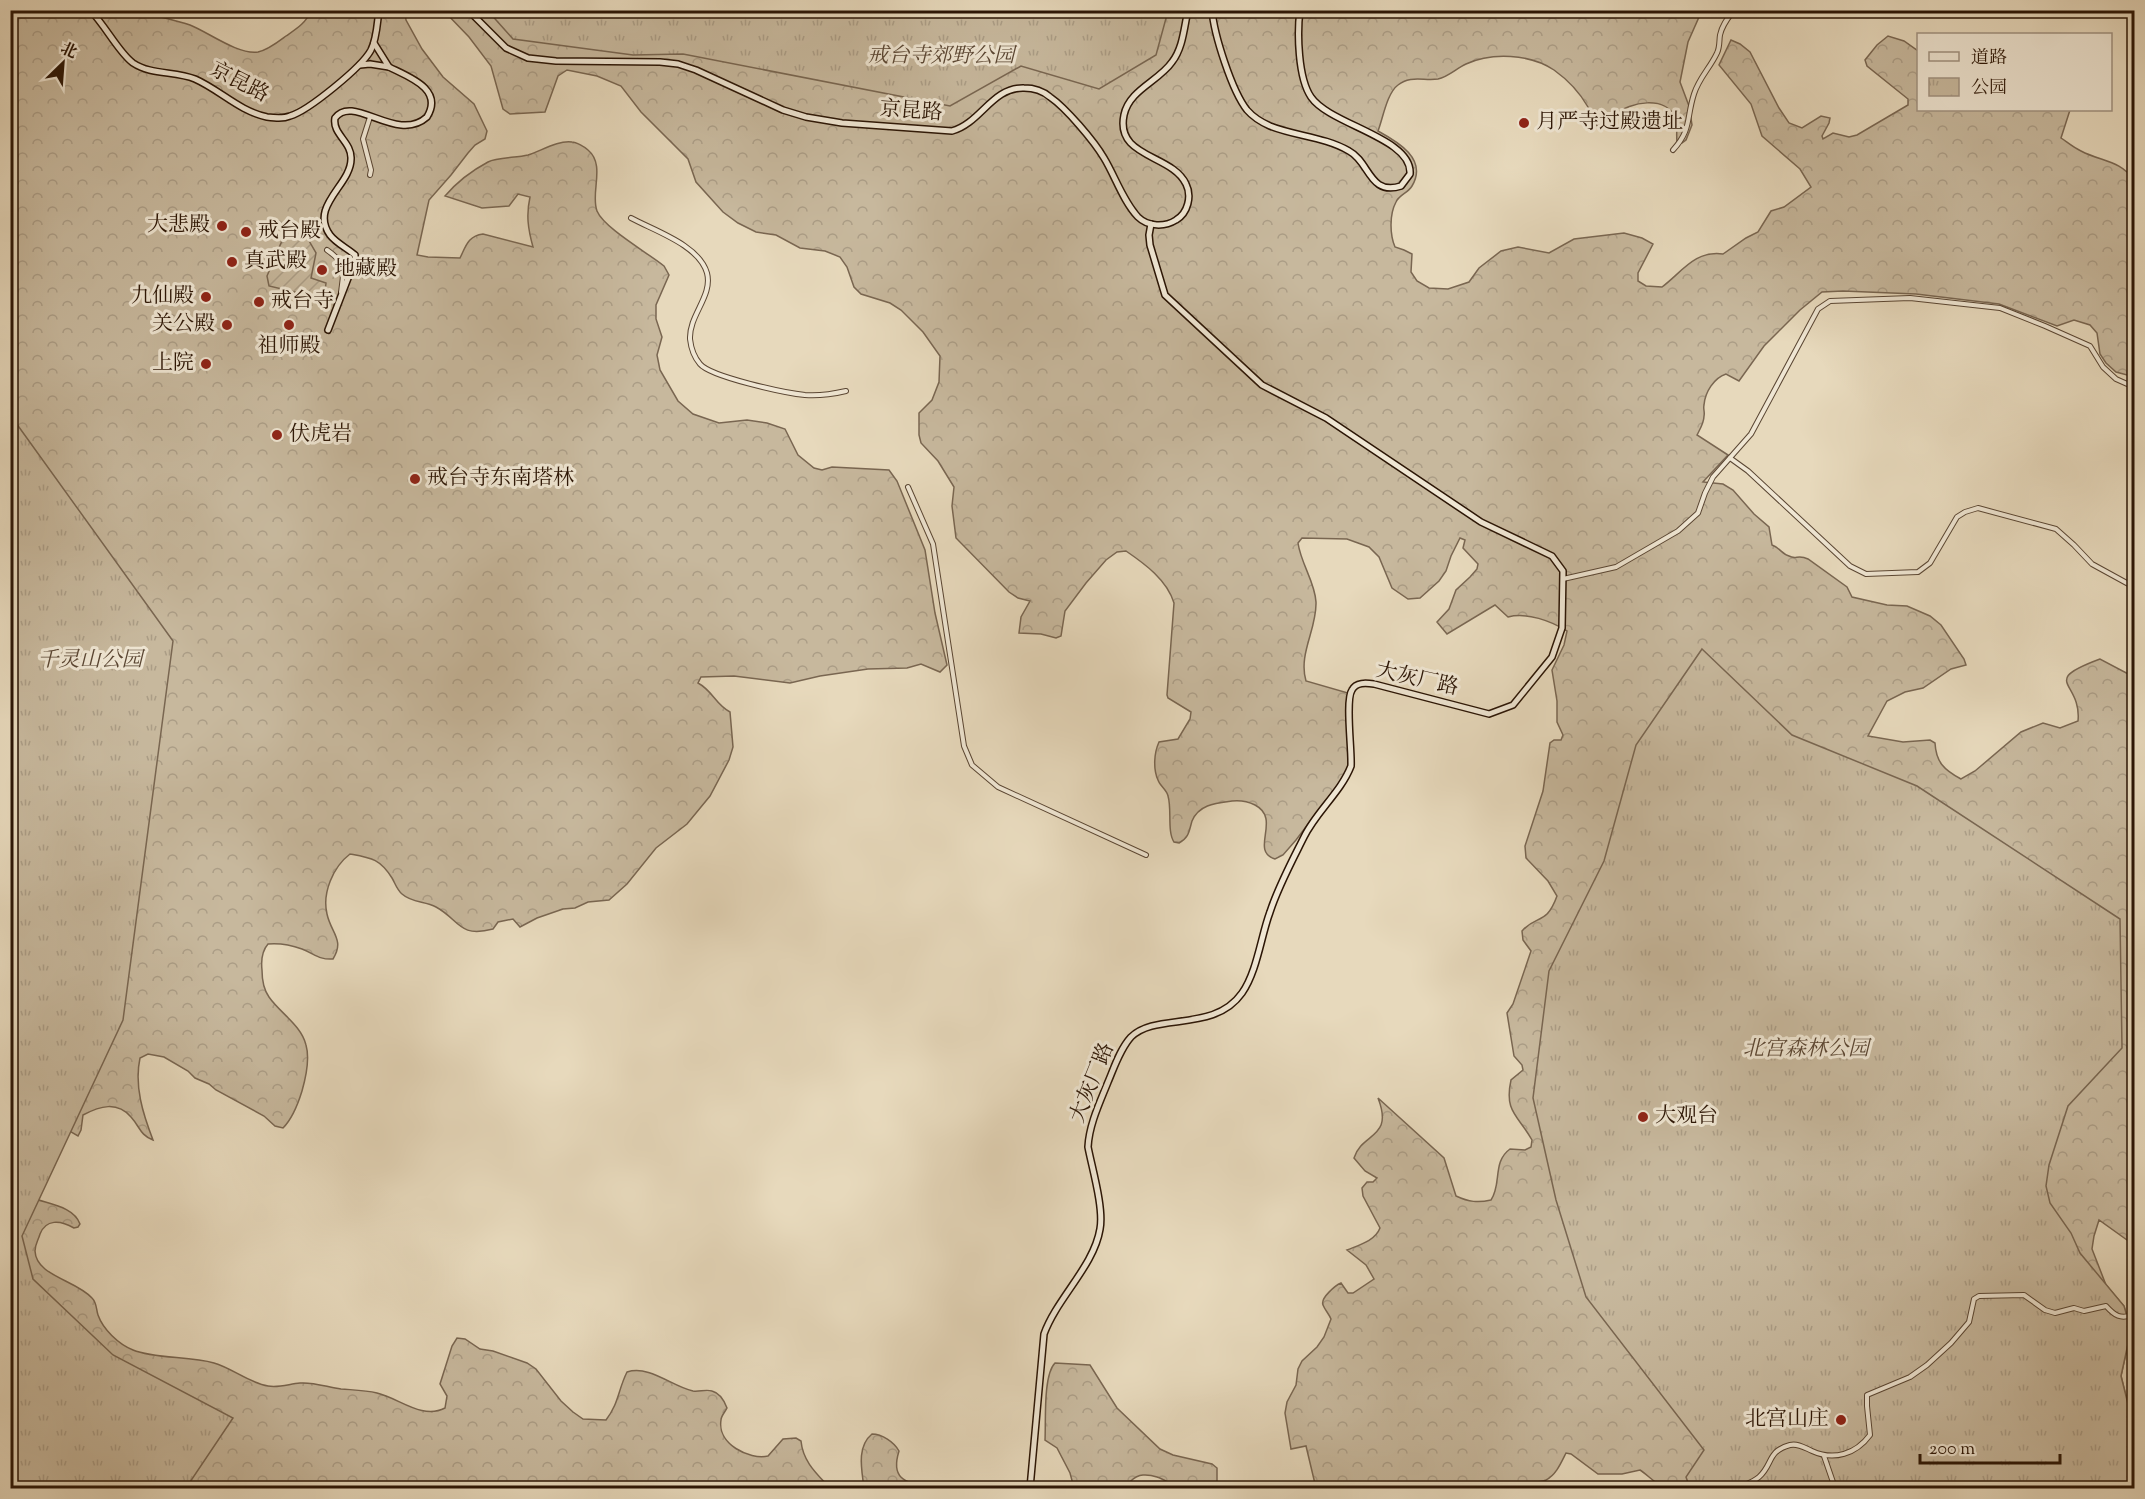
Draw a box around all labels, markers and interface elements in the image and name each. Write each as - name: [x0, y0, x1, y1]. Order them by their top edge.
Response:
- north arrow: [33, 33, 93, 93]
- legend: [1917, 33, 2112, 111]
- text: 北: [56, 38, 80, 65]
- park label: 戒台寺郊野公园: [868, 42, 1017, 72]
- text: 道路: [1971, 46, 2007, 72]
- street label: 京昆路: [204, 55, 274, 111]
- text: 公园: [1971, 76, 2007, 102]
- street label: 京昆路: [879, 95, 943, 129]
- place label: 月严寺过殿遗址: [1536, 108, 1683, 138]
- marker: 月严寺过殿遗址: [1517, 116, 1531, 130]
- place label: 大悲殿: [147, 211, 210, 241]
- place label: 戒台殿: [258, 217, 321, 247]
- marker: 大悲殿: [215, 219, 229, 233]
- marker: 戒台殿: [239, 225, 253, 239]
- place label: 真武殿: [244, 247, 307, 277]
- marker: 真武殿: [225, 255, 239, 269]
- place label: 地藏殿: [334, 255, 397, 285]
- marker: 地藏殿: [315, 263, 329, 277]
- place label: 九仙殿: [131, 282, 194, 312]
- place label: 戒台寺: [271, 287, 334, 317]
- marker: 九仙殿: [199, 290, 213, 304]
- marker: 戒台寺: [252, 295, 266, 309]
- place label: 关公殿: [152, 310, 215, 340]
- marker: 关公殿: [220, 318, 234, 332]
- marker: 祖师殿: [282, 318, 296, 332]
- place label: 祖师殿: [258, 332, 321, 362]
- place label: 上院: [152, 349, 194, 379]
- marker: 上院: [199, 357, 213, 371]
- place label: 伏虎岩: [289, 420, 352, 450]
- marker: 伏虎岩: [270, 428, 284, 442]
- place label: 戒台寺东南塔林: [427, 464, 574, 494]
- marker: 戒台寺东南塔林: [408, 472, 422, 486]
- park label: 千灵山公园: [38, 646, 145, 676]
- street label: 大灰厂路: [1373, 656, 1461, 704]
- park label: 北宫森林公园: [1743, 1035, 1872, 1065]
- street label: 大灰厂路: [1063, 1038, 1123, 1128]
- place label: 大观台: [1655, 1102, 1718, 1132]
- marker: 大观台: [1636, 1110, 1650, 1124]
- place label: 北宫山庄: [1745, 1405, 1829, 1435]
- marker: 北宫山庄: [1834, 1413, 1848, 1427]
- scale bar: [1920, 1427, 2060, 1465]
- text: 200 m: [1929, 1437, 1975, 1463]

